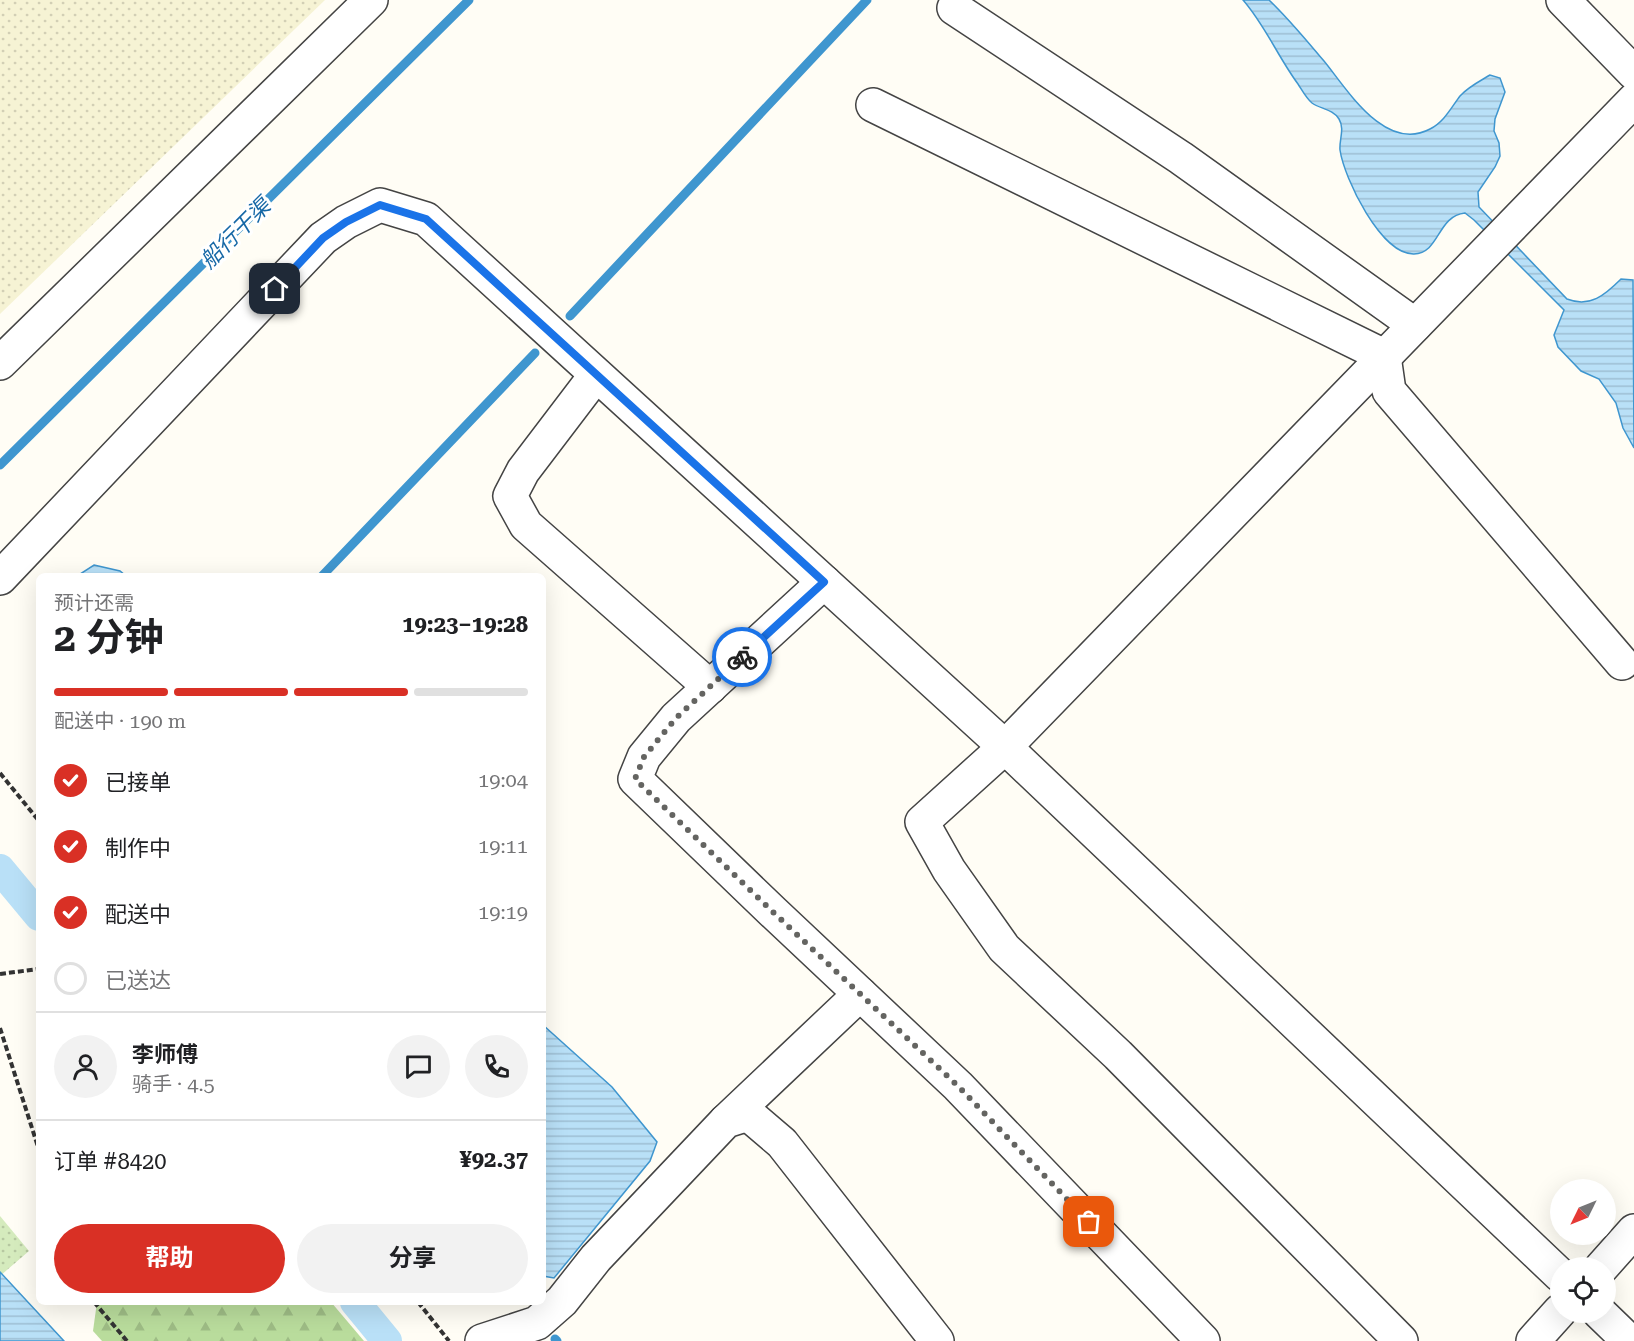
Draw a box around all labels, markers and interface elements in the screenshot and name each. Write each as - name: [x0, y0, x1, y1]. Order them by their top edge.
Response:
- water label: 船行干渠: [195, 191, 277, 273]
- pin: [249, 263, 300, 314]
- icon: home: [258, 272, 291, 305]
- text: 预计还需: [54, 591, 134, 615]
- text: 19:23–19:28: [402, 612, 528, 637]
- text: 2 分钟: [54, 615, 164, 661]
- courier: [712, 627, 772, 687]
- icon: bike: [726, 641, 759, 674]
- text: 配送中 · 190 m: [54, 709, 186, 733]
- icon: check: [54, 764, 87, 797]
- text: 19:04: [478, 768, 528, 792]
- text: 已接单: [105, 770, 171, 795]
- icon: check: [54, 830, 87, 863]
- text: 19:11: [478, 834, 528, 858]
- text: 制作中: [105, 836, 171, 861]
- icon: check: [54, 896, 87, 929]
- text: 19:19: [478, 900, 528, 924]
- text: 配送中: [105, 902, 171, 927]
- text: 已送达: [105, 968, 171, 993]
- button: person: [54, 1035, 117, 1098]
- button: chat: [387, 1035, 450, 1098]
- button: phone: [465, 1035, 528, 1098]
- text: 李师傅: [132, 1042, 198, 1067]
- text: 骑手 · 4.5: [132, 1072, 215, 1096]
- text: ¥92.37: [459, 1147, 528, 1172]
- text: 订单 #8420: [54, 1149, 167, 1174]
- north arrow: [1550, 1179, 1616, 1245]
- map controls: [1550, 1179, 1616, 1323]
- pin: [1063, 1196, 1114, 1247]
- icon: bag: [1072, 1205, 1105, 1238]
- button: 帮助: [54, 1224, 285, 1293]
- button: 分享: [297, 1224, 528, 1293]
- button: locate: [1550, 1257, 1616, 1323]

